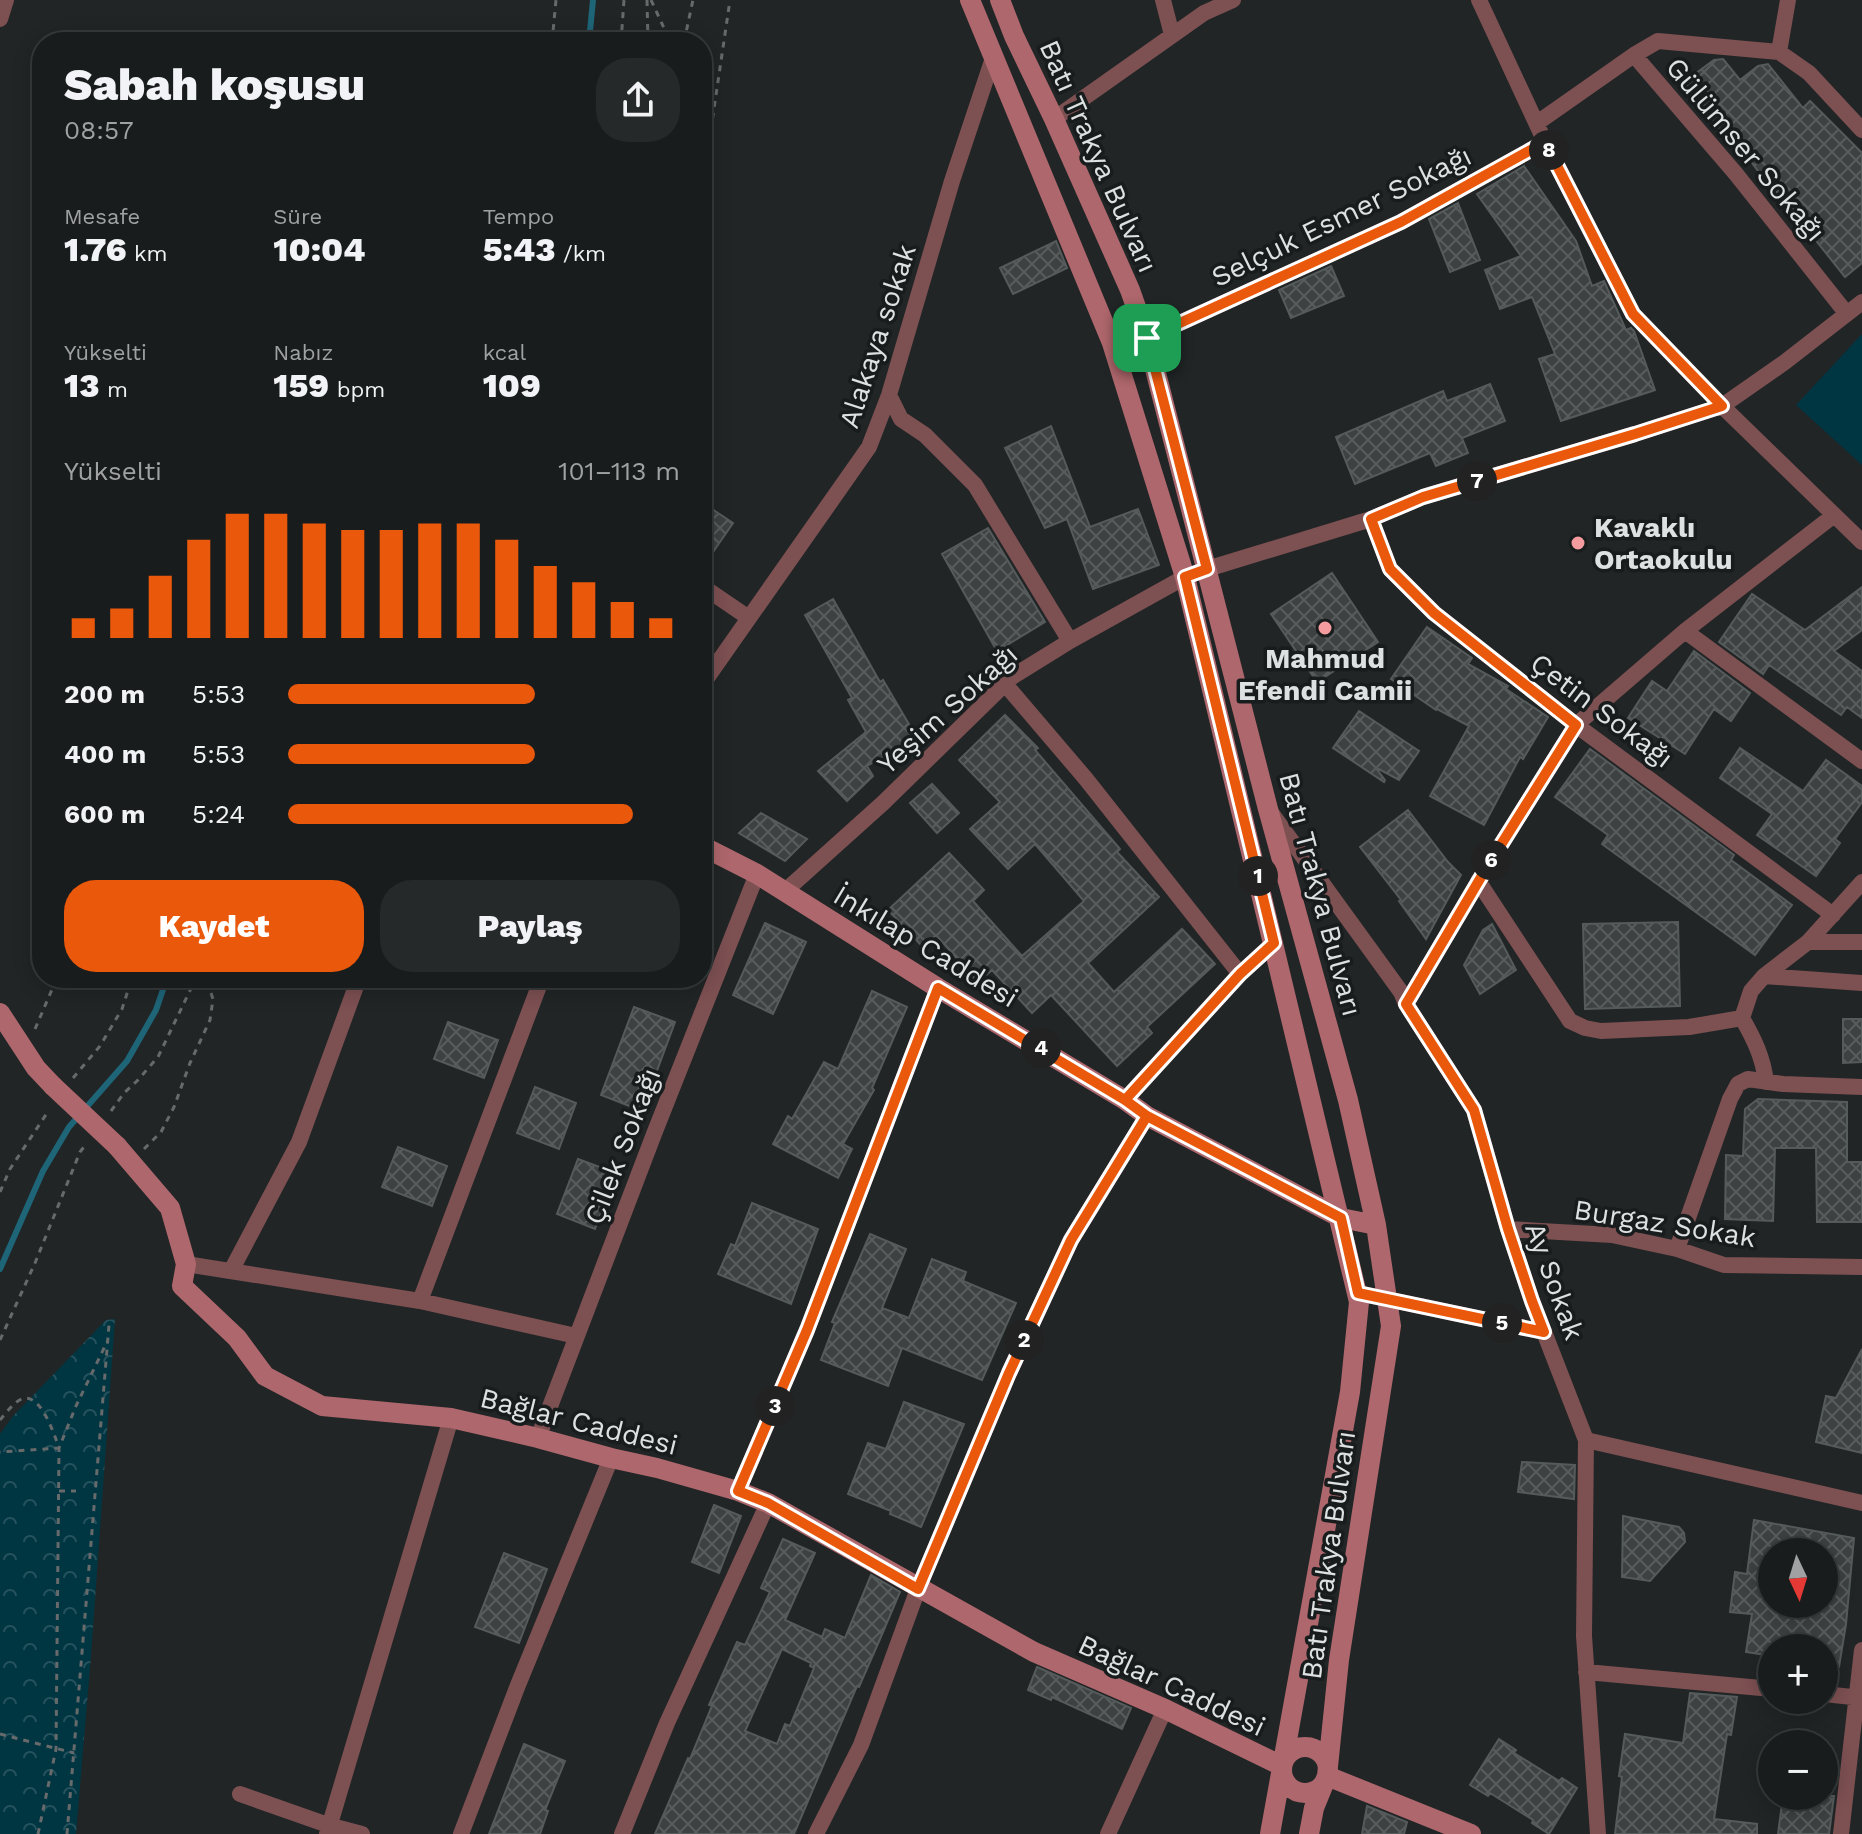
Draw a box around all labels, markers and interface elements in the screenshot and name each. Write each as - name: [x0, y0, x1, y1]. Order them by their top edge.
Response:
- street label: Batı Trakya Bulvarı: [1033, 35, 1165, 277]
- street label: Gülümser Sokağı: [1659, 51, 1832, 248]
- button: share: [596, 58, 680, 142]
- text: Sabah koşusu: [64, 59, 365, 111]
- text: 08:57: [64, 115, 134, 145]
- pin: 8: [1529, 130, 1569, 170]
- text: 8: [1542, 137, 1556, 162]
- street label: Selçuk Esmer Sokağı: [1206, 139, 1476, 294]
- text: Mesafe: [64, 204, 140, 229]
- text: Süre: [273, 204, 322, 229]
- text: Tempo: [483, 204, 554, 229]
- text: 1.76: [64, 229, 127, 269]
- text: 10:04: [273, 229, 366, 269]
- text: 5:43: [483, 229, 556, 269]
- street label: Alakaya sokak: [832, 240, 923, 432]
- text: km: [127, 241, 167, 266]
- text: /km: [556, 241, 606, 266]
- pin: [1113, 304, 1181, 372]
- icon: arrive: [1125, 316, 1169, 360]
- text: Yükselti: [64, 340, 147, 365]
- text: Nabız: [273, 340, 333, 365]
- text: kcal: [483, 340, 526, 365]
- text: 13: [64, 365, 99, 405]
- text: 159: [273, 365, 329, 405]
- text: 109: [483, 365, 541, 405]
- text: m: [99, 377, 128, 402]
- text: bpm: [329, 377, 385, 402]
- text: Yükselti: [64, 456, 162, 486]
- text: 101–113 m: [558, 456, 680, 486]
- pin: 7: [1457, 461, 1497, 501]
- text: 7: [1470, 468, 1484, 493]
- place label: Kavaklı Ortaokulu: [1594, 511, 1733, 576]
- marker: Kavaklı Ortaokulu: [1569, 534, 1587, 552]
- marker: Mahmud Efendi Camii: [1316, 619, 1334, 637]
- street label: Yeşim Sokağı: [870, 638, 1024, 781]
- place label: Mahmud Efendi Camii: [1238, 642, 1412, 707]
- street label: Çetin Sokağı: [1524, 646, 1679, 775]
- text: 200 m: [64, 679, 145, 709]
- text: 5:53: [192, 679, 245, 709]
- text: 400 m: [64, 739, 146, 769]
- text: 5:53: [192, 739, 245, 769]
- street label: Batı Trakya Bulvarı: [1272, 769, 1369, 1019]
- text: 600 m: [64, 799, 145, 829]
- text: 5:24: [192, 799, 245, 829]
- pin: 6: [1471, 840, 1511, 880]
- text: 6: [1484, 847, 1498, 872]
- pin: 1: [1238, 856, 1278, 896]
- text: 1: [1253, 863, 1263, 888]
- street label: İnkılap Caddesi: [828, 879, 1024, 1014]
- button: Kaydet: [64, 880, 364, 972]
- button: Paylaş: [380, 880, 680, 972]
- pin: 4: [1021, 1028, 1061, 1068]
- text: 4: [1034, 1035, 1048, 1060]
- street label: Çilek Sokağı: [578, 1063, 667, 1229]
- street label: Burgaz Sokak: [1572, 1193, 1758, 1254]
- street label: Ay Sokak: [1518, 1218, 1591, 1344]
- pin: 5: [1482, 1303, 1522, 1343]
- text: 5: [1496, 1310, 1508, 1335]
- pin: 2: [1004, 1320, 1044, 1360]
- text: 2: [1017, 1327, 1031, 1352]
- street label: Bağlar Caddesi: [477, 1381, 681, 1462]
- pin: 3: [755, 1386, 795, 1426]
- text: 3: [768, 1393, 782, 1418]
- street label: Batı Trakya Bulvarı: [1295, 1429, 1362, 1681]
- north arrow: [1758, 1538, 1838, 1618]
- map controls: [1758, 1538, 1838, 1810]
- street label: Bağlar Caddesi: [1073, 1628, 1270, 1743]
- button: +: [1758, 1634, 1838, 1714]
- button: −: [1758, 1730, 1838, 1810]

